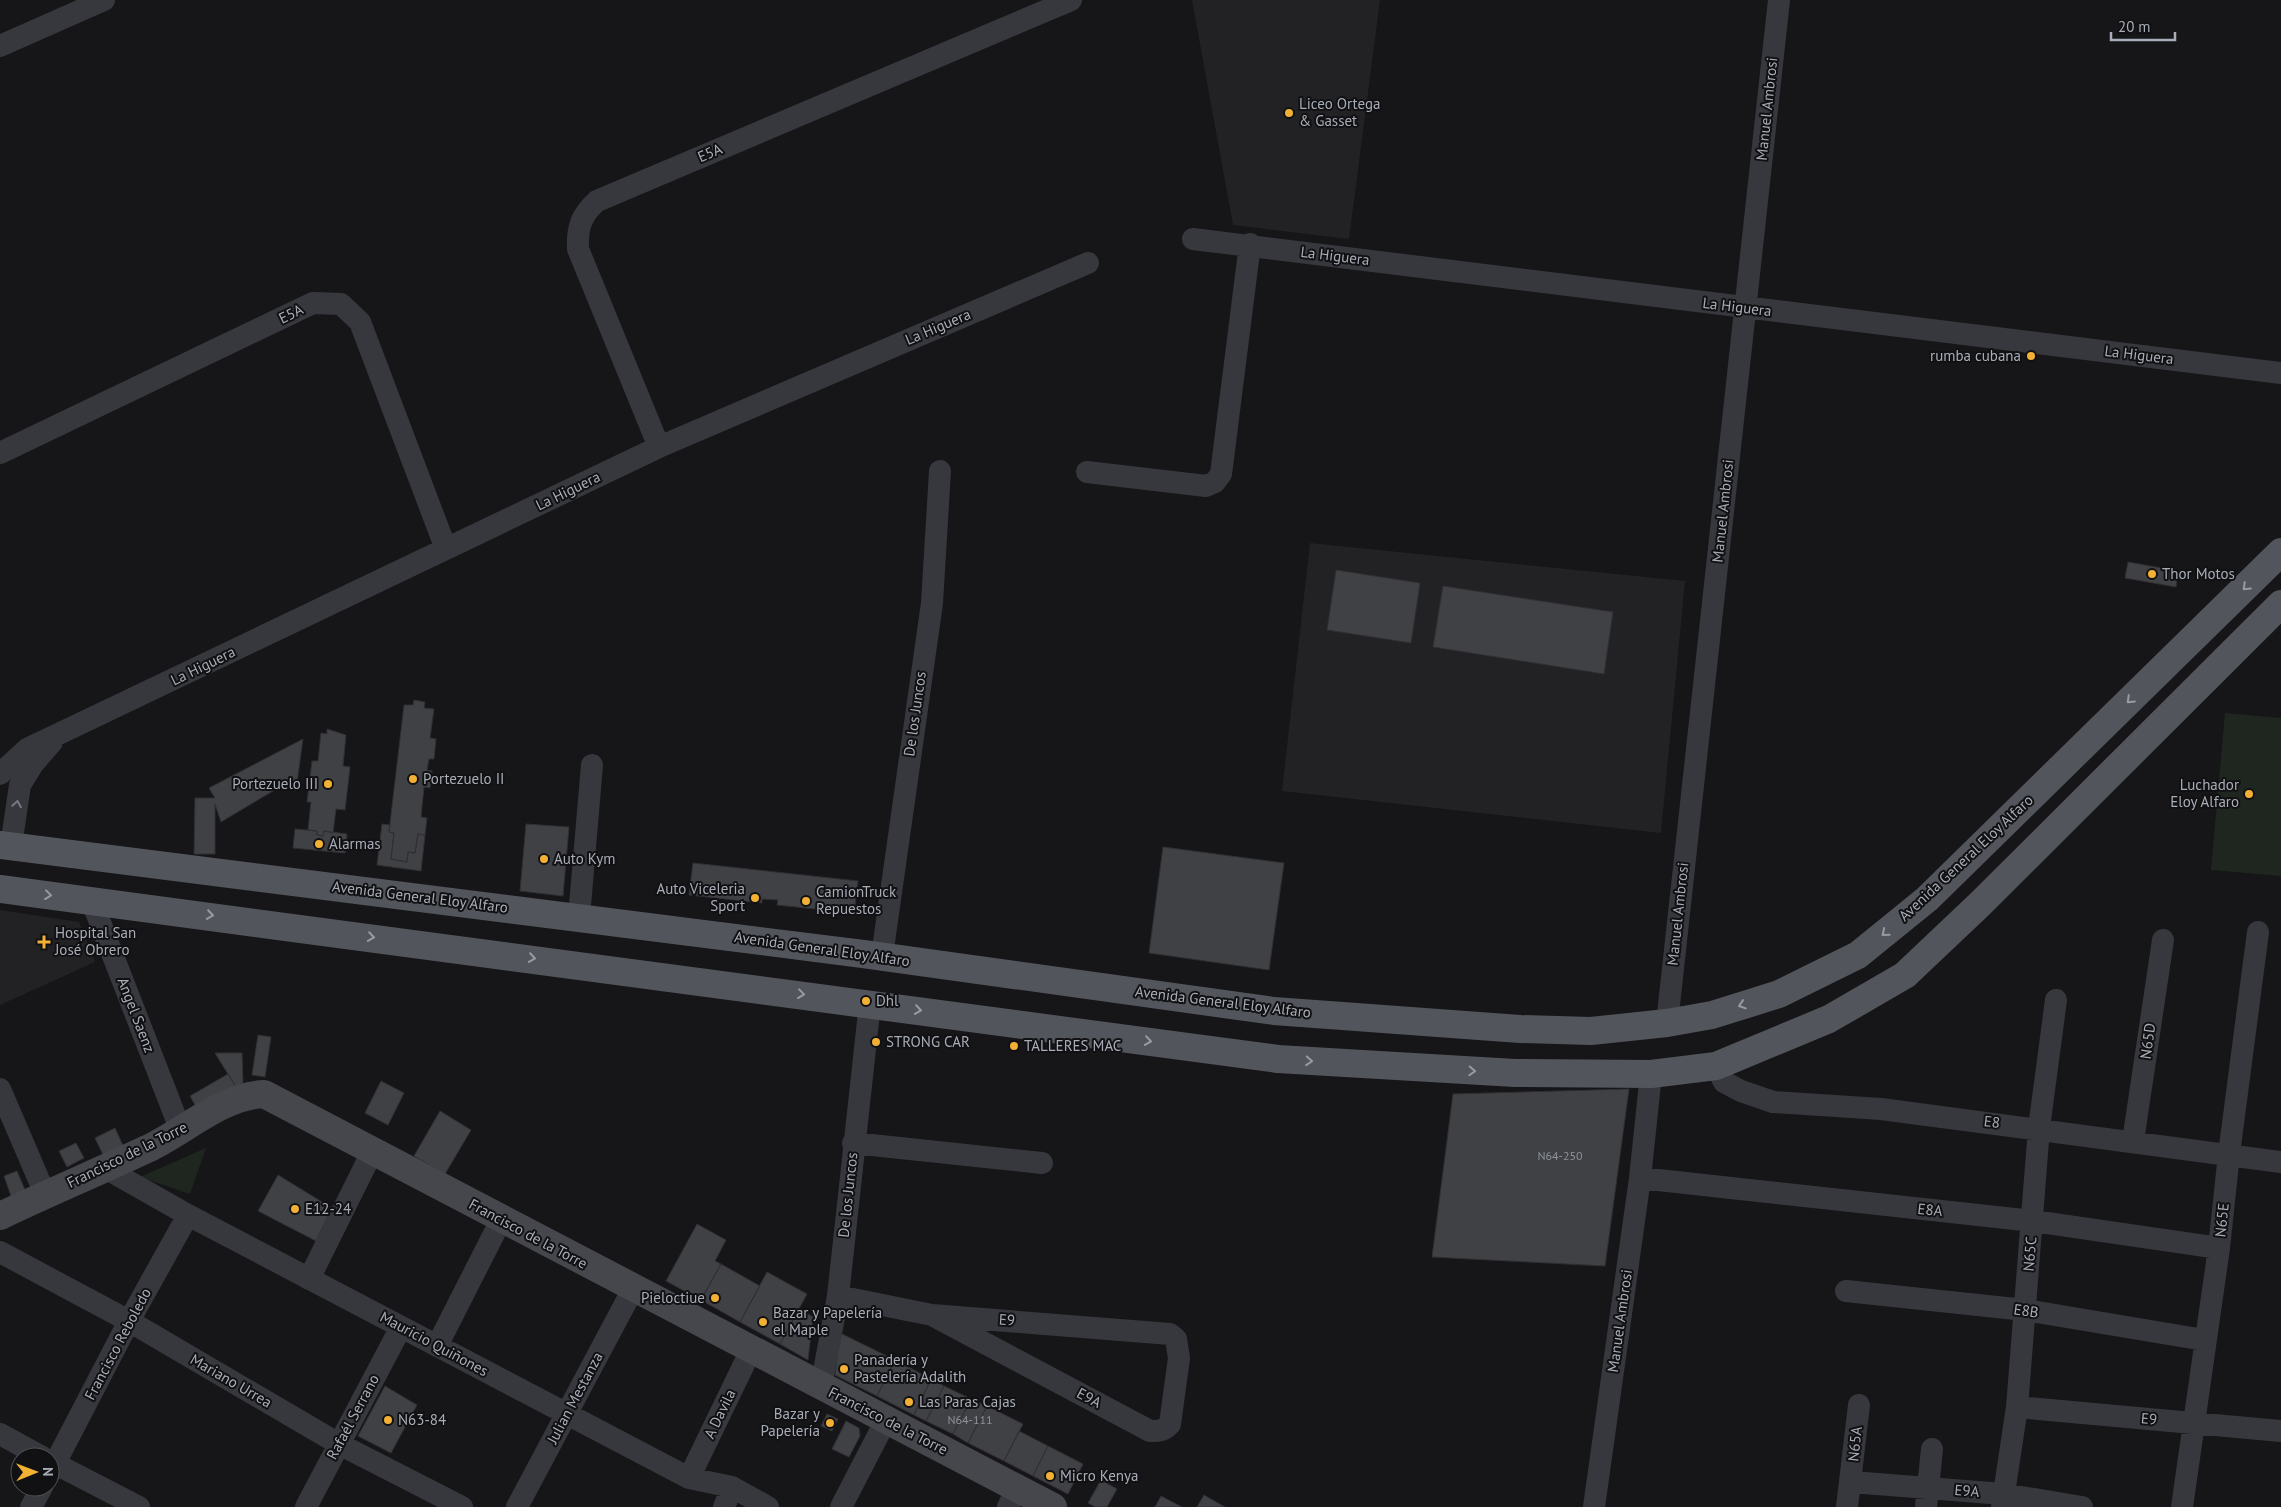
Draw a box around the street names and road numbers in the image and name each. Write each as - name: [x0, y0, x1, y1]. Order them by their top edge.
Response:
- street label: Manuel Ambrosi: [1752, 56, 1781, 161]
- street label: E5A: [695, 139, 725, 166]
- street label: La Higuera: [1300, 242, 1371, 269]
- street label: La Higuera: [1702, 293, 1773, 320]
- street label: E5A: [275, 299, 306, 328]
- street label: La Higuera: [902, 304, 973, 349]
- street label: La Higuera: [2104, 341, 2175, 368]
- street label: Manuel Ambrosi: [1708, 458, 1737, 563]
- street label: La Higuera: [532, 467, 603, 514]
- street label: La Higuera: [167, 642, 238, 689]
- street label: De los Juncos: [899, 670, 930, 758]
- street label: Avenida General Eloy Alfaro: [1894, 790, 2037, 925]
- street label: Manuel Ambrosi: [1663, 861, 1692, 966]
- street label: Avenida General Eloy Alfaro: [331, 876, 509, 917]
- street label: Avenida General Eloy Alfaro: [733, 927, 911, 970]
- street label: Angel Saenz: [113, 975, 159, 1055]
- street label: Avenida General Eloy Alfaro: [1134, 981, 1312, 1022]
- street label: N65D: [2136, 1022, 2159, 1060]
- street label: E8: [1983, 1111, 2001, 1132]
- street label: Francisco de la Torre: [64, 1117, 190, 1192]
- street label: De los Juncos: [834, 1151, 861, 1239]
- street label: Francisco de la Torre: [466, 1194, 591, 1273]
- street label: E8A: [1917, 1199, 1944, 1220]
- street label: N65E: [2210, 1202, 2233, 1238]
- street label: N65C: [2019, 1236, 2040, 1272]
- street label: Manuel Ambrosi: [1603, 1268, 1636, 1374]
- street label: Francisco Reboledo: [80, 1284, 155, 1403]
- street label: E8B: [2012, 1299, 2040, 1322]
- street label: Mauricio Quiñones: [377, 1307, 492, 1380]
- street label: E9: [998, 1309, 1016, 1330]
- street label: Julian Mestanza: [542, 1349, 607, 1448]
- street label: Mariano Urrea: [187, 1350, 275, 1412]
- street label: Rafaél Serrano: [322, 1371, 383, 1463]
- street label: Francisco de la Torre: [825, 1382, 951, 1459]
- street label: E9A: [1074, 1383, 1105, 1412]
- street label: A Davila: [700, 1386, 740, 1442]
- street label: E9: [2140, 1408, 2158, 1429]
- street label: N65A: [1843, 1425, 1866, 1462]
- street label: E9A: [1954, 1480, 1981, 1501]

